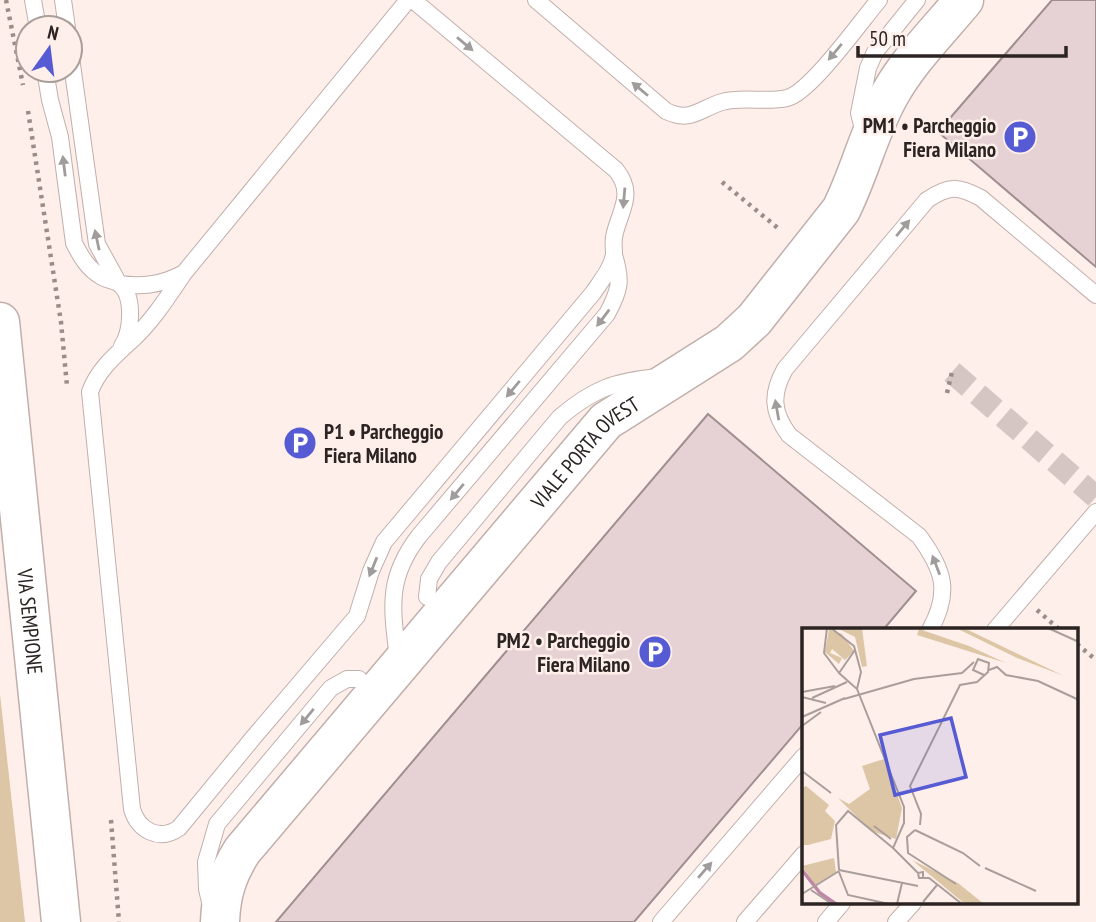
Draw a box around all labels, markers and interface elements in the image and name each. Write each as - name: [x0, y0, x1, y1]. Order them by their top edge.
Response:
- north arrow: [14, 14, 84, 84]
- scale bar: [858, 14, 1066, 58]
- text: N: [45, 20, 61, 45]
- text: 50 m: [869, 25, 906, 52]
- one-way arrow: [457, 36, 474, 51]
- one-way arrow: [828, 43, 843, 61]
- one-way arrow: [631, 81, 649, 97]
- place label: PM1 • Parcheggio Fiera Milano: [863, 112, 996, 163]
- parking icon: PM1 • Parcheggio Fiera Milano: [1001, 118, 1039, 156]
- one-way arrow: [58, 154, 69, 176]
- one-way arrow: [618, 187, 629, 209]
- one-way arrow: [895, 219, 911, 237]
- one-way arrow: [91, 229, 102, 251]
- one-way arrow: [596, 309, 610, 327]
- one-way arrow: [505, 380, 521, 398]
- street label: VIALE PORTA OVEST: [524, 390, 645, 514]
- one-way arrow: [771, 399, 782, 421]
- place label: P1 • Parcheggio Fiera Milano: [324, 418, 443, 469]
- parking icon: P1 • Parcheggio Fiera Milano: [281, 424, 319, 462]
- one-way arrow: [450, 484, 465, 501]
- one-way arrow: [931, 555, 942, 576]
- one-way arrow: [367, 557, 379, 577]
- street label: VIA SEMPIONE: [12, 566, 49, 676]
- place label: PM2 • Parcheggio Fiera Milano: [497, 627, 630, 678]
- inset map: [802, 628, 1078, 904]
- parking icon: PM2 • Parcheggio Fiera Milano: [636, 633, 674, 671]
- one-way arrow: [300, 709, 315, 726]
- one-way arrow: [697, 862, 712, 879]

